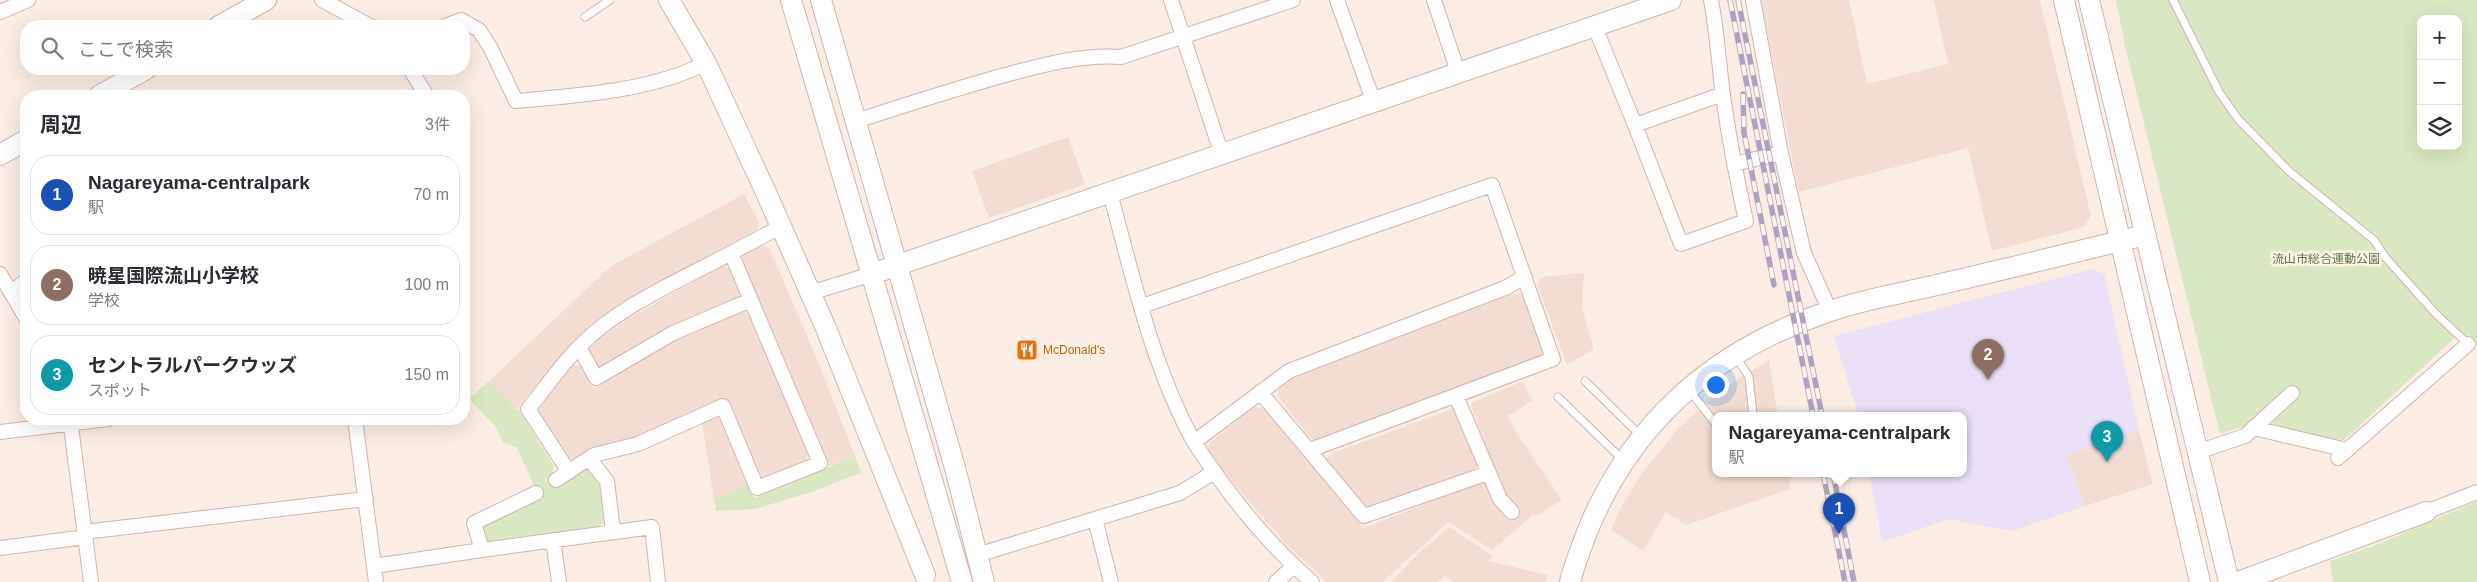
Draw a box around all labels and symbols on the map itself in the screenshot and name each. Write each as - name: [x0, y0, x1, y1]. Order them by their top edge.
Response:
- park label: 流山市総合運動公園: [2272, 252, 2380, 266]
- restaurant icon: McDonald's: [1015, 338, 1039, 362]
- pin: 2: [1972, 339, 2004, 380]
- place label: McDonald's: [1043, 343, 1105, 357]
- your location: [1703, 372, 1729, 398]
- pin: 3: [2091, 421, 2123, 462]
- pin: 1: [1823, 493, 1855, 534]

